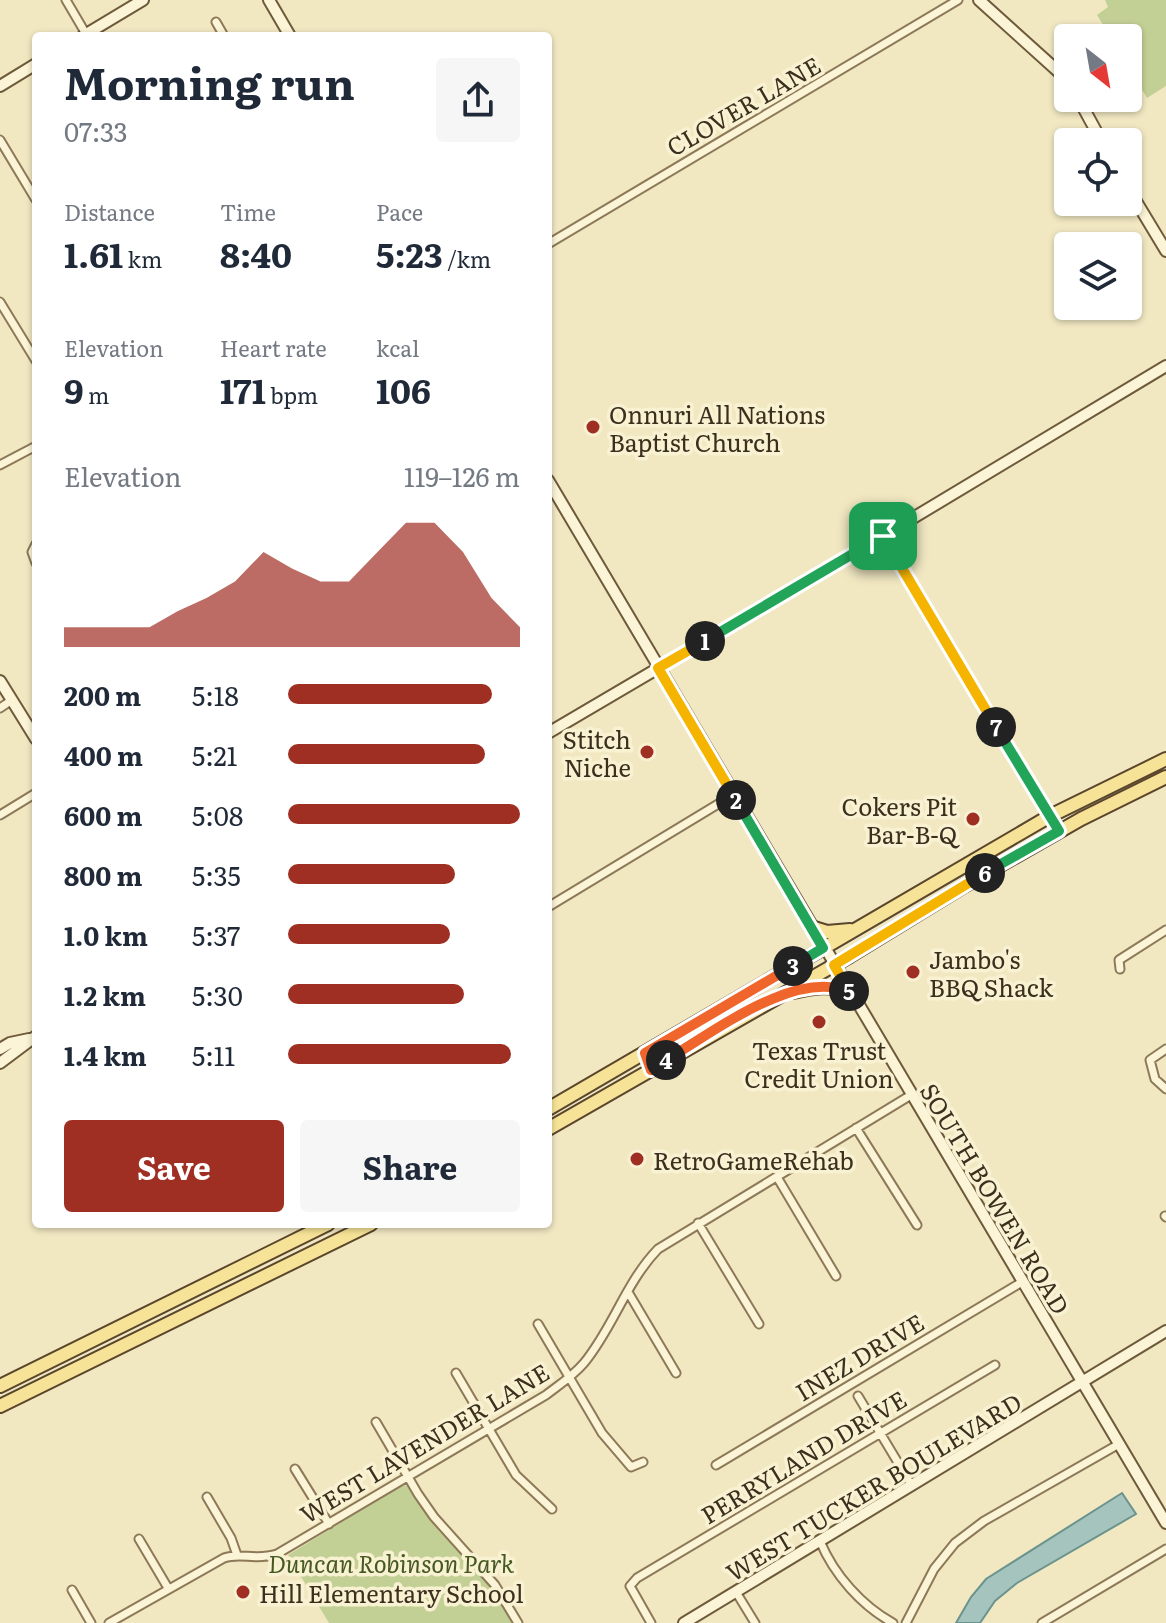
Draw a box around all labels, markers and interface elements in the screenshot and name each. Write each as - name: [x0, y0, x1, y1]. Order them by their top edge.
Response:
- north arrow: [1054, 24, 1142, 112]
- map controls: [1054, 24, 1142, 320]
- street label: CLOVER LANE: [659, 47, 827, 163]
- text: Morning run: [64, 48, 355, 114]
- button: share: [436, 58, 520, 142]
- text: 07:33: [64, 111, 128, 150]
- button: locate: [1054, 128, 1142, 216]
- text: Distance: [64, 195, 155, 228]
- text: Time: [220, 195, 276, 228]
- text: Pace: [376, 195, 423, 228]
- text: 1.61: [64, 228, 123, 278]
- text: 8:40: [220, 228, 292, 278]
- text: 5:23: [376, 228, 443, 278]
- button: layers: [1054, 232, 1142, 320]
- text: km: [123, 242, 162, 275]
- text: /km: [443, 242, 491, 275]
- text: Elevation: [64, 331, 163, 364]
- text: Heart rate: [220, 331, 327, 364]
- text: kcal: [376, 331, 419, 364]
- text: 9: [64, 364, 84, 414]
- text: 171: [220, 364, 266, 414]
- text: 106: [376, 364, 431, 414]
- text: m: [84, 378, 109, 411]
- text: bpm: [266, 378, 318, 411]
- place label: Onnuri All Nations Baptist Church: [609, 396, 825, 459]
- marker: Onnuri All Nations Baptist Church: [584, 418, 602, 436]
- text: Elevation: [64, 456, 182, 495]
- text: 119–126 m: [404, 456, 520, 495]
- pin: [849, 502, 917, 570]
- icon: arrive: [861, 514, 905, 558]
- pin: 1: [685, 621, 725, 661]
- text: 1: [700, 624, 710, 657]
- text: 200 m: [64, 675, 141, 714]
- text: 5:18: [192, 675, 239, 714]
- pin: 7: [976, 707, 1016, 747]
- text: 7: [990, 710, 1002, 743]
- place label: Stitch Niche: [563, 721, 631, 784]
- text: 400 m: [64, 735, 143, 774]
- text: 5:21: [192, 735, 237, 774]
- marker: Stitch Niche: [638, 743, 656, 761]
- pin: 2: [716, 780, 756, 820]
- text: 2: [730, 783, 742, 816]
- place label: Cokers Pit Bar-B-Q: [841, 788, 961, 851]
- text: 600 m: [64, 795, 142, 834]
- text: 5:08: [192, 795, 243, 834]
- marker: Cokers Pit Bar-B-Q: [964, 810, 982, 828]
- pin: 6: [965, 853, 1005, 893]
- text: 800 m: [64, 855, 142, 894]
- text: 5:35: [192, 855, 241, 894]
- text: 6: [979, 856, 991, 889]
- text: 1.0 km: [64, 915, 148, 954]
- text: 5:37: [192, 915, 240, 954]
- place label: Jambo's BBQ Shack: [929, 941, 1054, 1004]
- pin: 3: [773, 946, 813, 986]
- text: 3: [787, 949, 799, 982]
- marker: Jambo's BBQ Shack: [904, 963, 922, 981]
- pin: 5: [829, 971, 869, 1011]
- text: 5: [843, 974, 855, 1007]
- text: 1.2 km: [64, 975, 146, 1014]
- text: 5:30: [192, 975, 243, 1014]
- marker: Texas Trust Credit Union: [810, 1013, 828, 1031]
- place label: Texas Trust Credit Union: [744, 1032, 894, 1095]
- text: 1.4 km: [64, 1035, 147, 1074]
- text: 5:11: [192, 1035, 235, 1074]
- pin: 4: [646, 1040, 686, 1080]
- text: 4: [659, 1043, 673, 1076]
- street label: SOUTH BOWEN ROAD: [913, 1076, 1079, 1320]
- button: Save: [64, 1120, 284, 1212]
- button: Share: [300, 1120, 520, 1212]
- place label: RetroGameRehab: [653, 1142, 854, 1177]
- marker: RetroGameRehab: [628, 1150, 646, 1168]
- street label: INEZ DRIVE: [788, 1304, 930, 1408]
- street label: WEST LAVENDER LANE: [293, 1354, 555, 1530]
- street label: PERRYLAND DRIVE: [694, 1381, 912, 1531]
- street label: WEST TUCKER BOULEVARD: [719, 1384, 1027, 1588]
- park label: Duncan Robinson Park: [268, 1545, 515, 1580]
- place label: Hill Elementary School: [259, 1575, 524, 1610]
- marker: Hill Elementary School: [234, 1583, 252, 1601]

